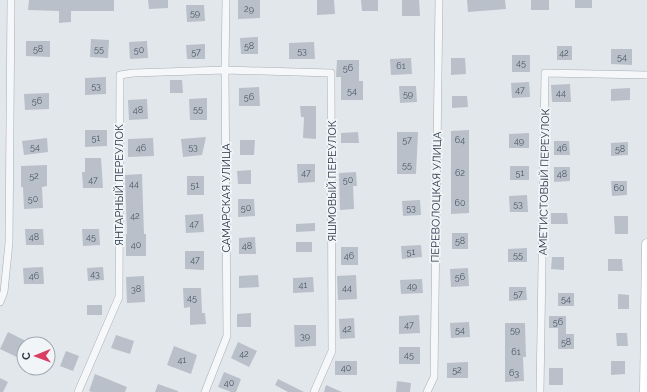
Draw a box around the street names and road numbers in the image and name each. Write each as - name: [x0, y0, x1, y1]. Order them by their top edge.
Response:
- street label: АМЕТИСТОВЫЙ ПЕРЕУЛОК: [537, 108, 552, 256]
- street label: ЯШМОВЫЙ ПЕРЕУЛОК: [326, 120, 339, 242]
- street label: ЯНТАРНЫЙ ПЕРЕУЛОК: [113, 124, 126, 246]
- street label: ПЕРЕВОЛОЦКАЯ УЛИЦА: [429, 131, 444, 263]
- street label: САМАРСКАЯ УЛИЦА: [220, 143, 233, 253]

